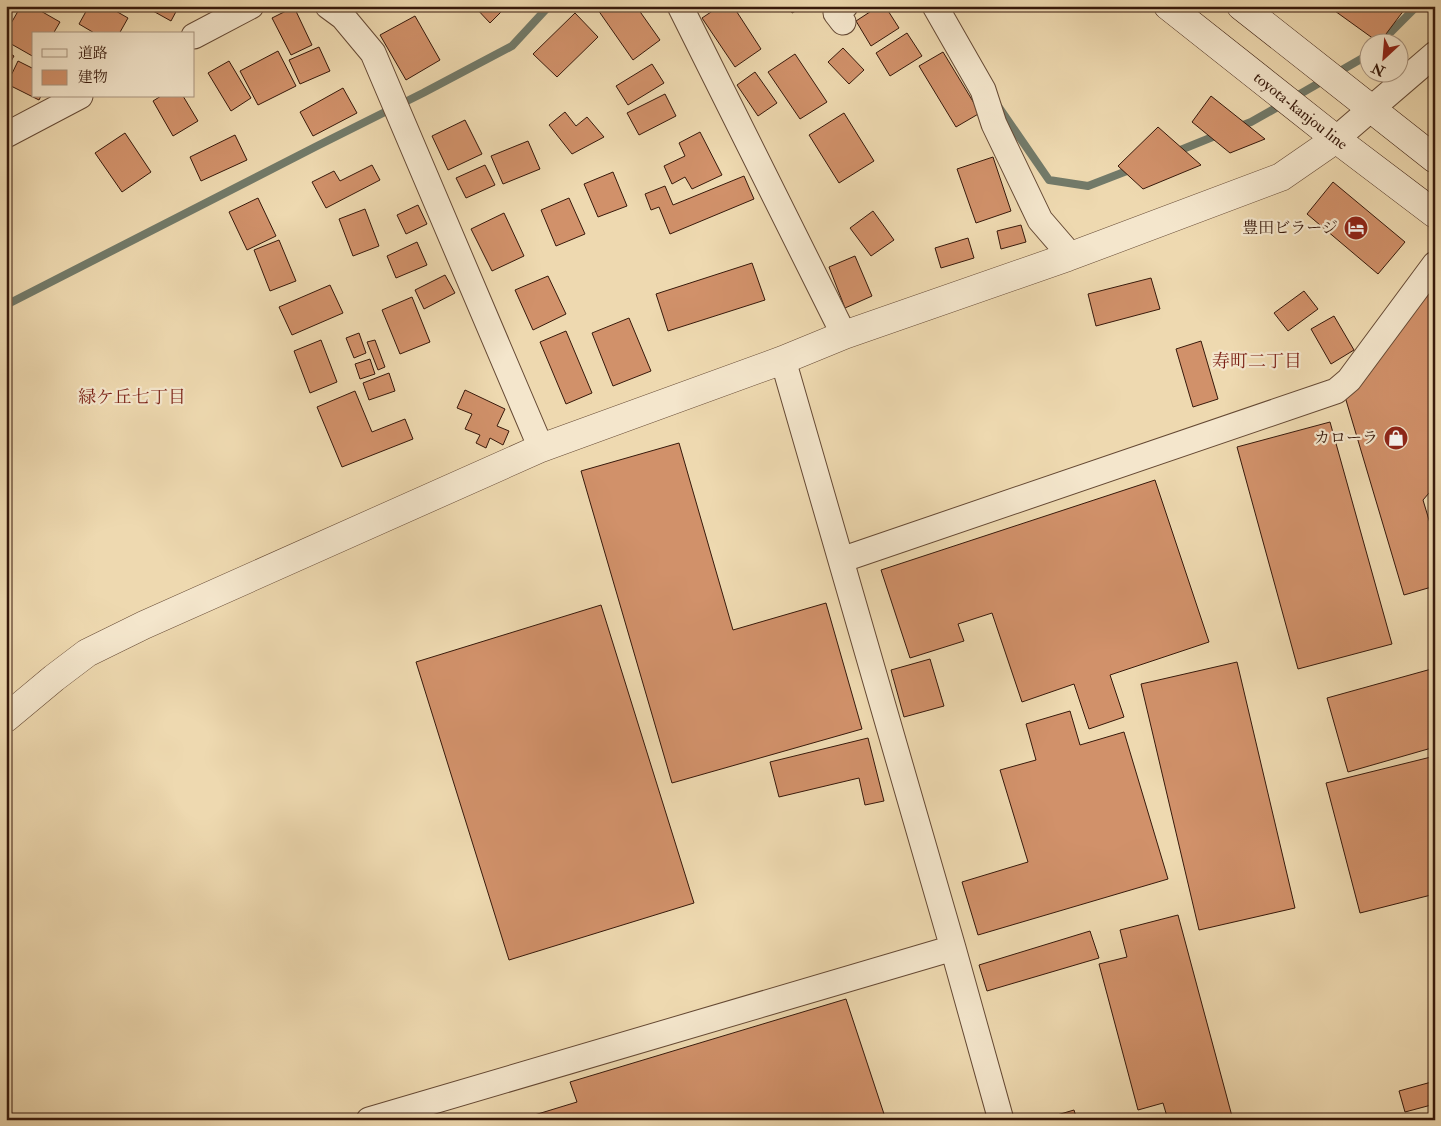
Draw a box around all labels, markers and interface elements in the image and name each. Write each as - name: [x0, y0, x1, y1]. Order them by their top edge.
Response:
- legend: [32, 32, 195, 98]
- north arrow: [1358, 32, 1408, 82]
- text: 道路: [78, 44, 108, 63]
- text: N: [1369, 59, 1389, 80]
- street label: toyota-kanjou line: [1249, 67, 1352, 154]
- text: 建物: [78, 68, 108, 87]
- hotel icon: 豊田ビラージ: [1343, 215, 1369, 241]
- place label: 豊田ビラージ: [1242, 218, 1338, 238]
- district label: 寿町二丁目: [1212, 350, 1302, 373]
- district label: 緑ケ丘七丁目: [78, 386, 186, 409]
- shop icon: カローラ: [1383, 425, 1409, 451]
- place label: カローラ: [1314, 428, 1378, 448]

